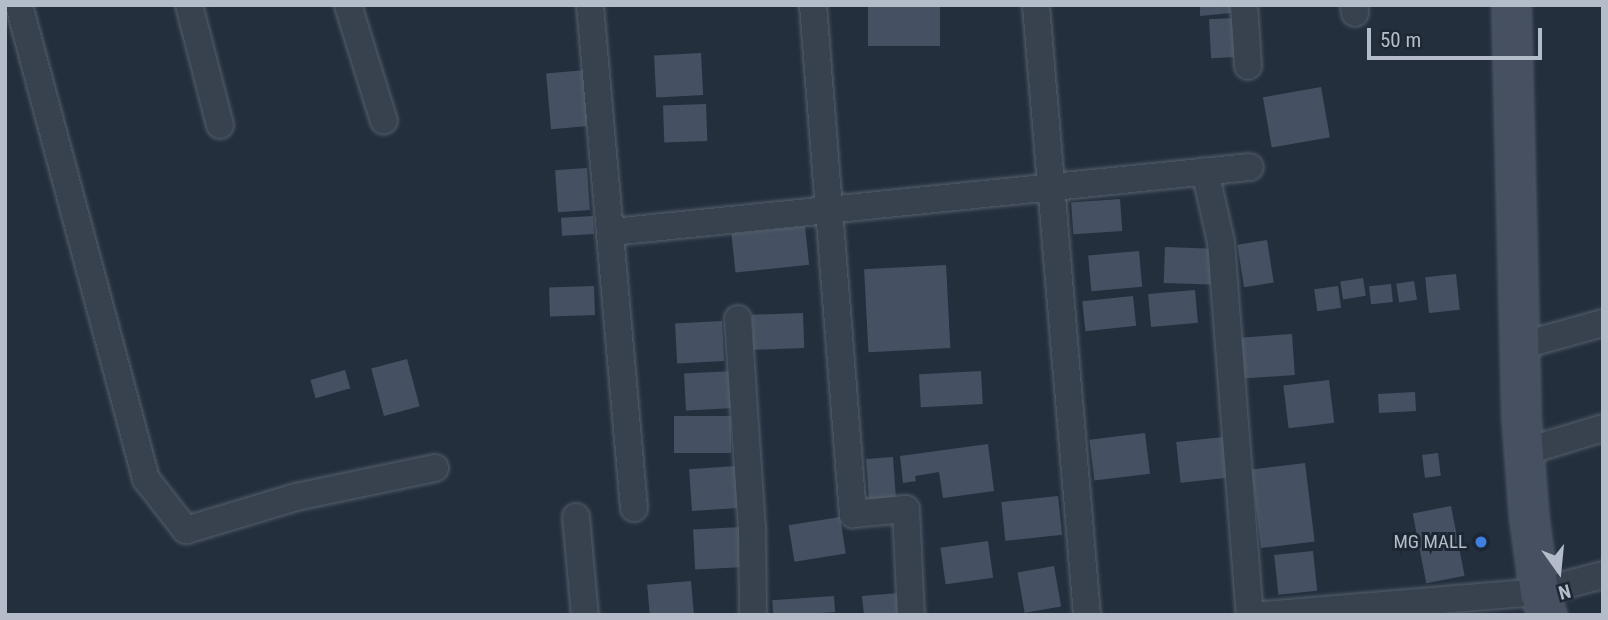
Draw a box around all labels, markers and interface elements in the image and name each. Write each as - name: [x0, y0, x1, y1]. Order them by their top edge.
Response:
- scale bar: [1370, 14, 1545, 58]
- text: 50 m: [1380, 28, 1421, 52]
- place label: MG MALL: [1394, 531, 1467, 553]
- marker: MG MALL: [1473, 534, 1489, 550]
- north arrow: [1524, 536, 1594, 606]
- text: N: [1556, 579, 1573, 604]

